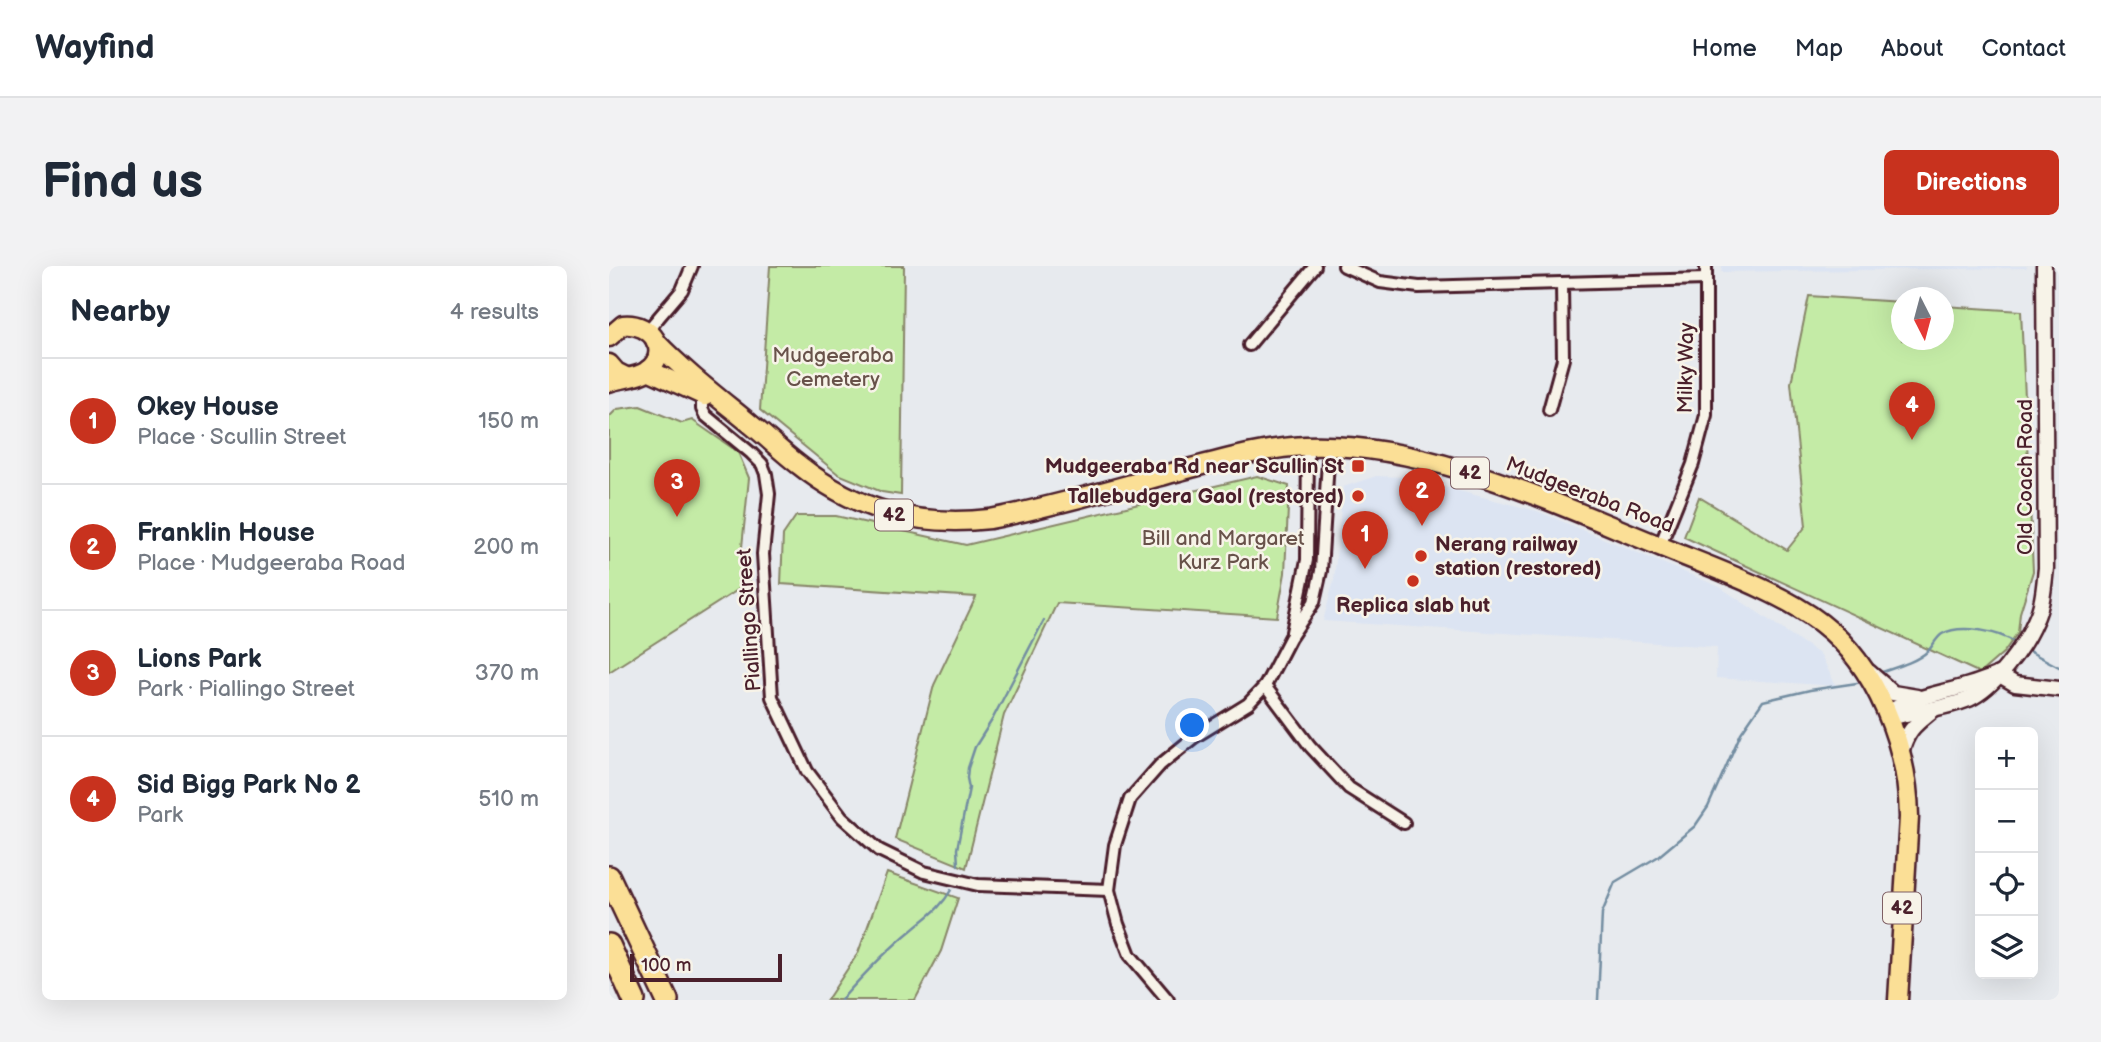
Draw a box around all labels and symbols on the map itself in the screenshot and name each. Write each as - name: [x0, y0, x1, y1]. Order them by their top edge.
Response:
- north arrow: [1891, 287, 1954, 350]
- street label: Milky Way: [1673, 322, 1699, 414]
- park label: Mudgeeraba Cemetery: [772, 343, 894, 392]
- pin: 4: [1889, 382, 1935, 440]
- street label: Old Coach Road: [2013, 399, 2038, 555]
- street label: Mudgeeraba Road: [1502, 451, 1678, 539]
- place label: Mudgeeraba Rd near Scullin St: [1045, 454, 1344, 479]
- marker: Mudgeeraba Rd near Scullin St: [1350, 458, 1366, 474]
- road number: 42: [1451, 458, 1489, 489]
- pin: 3: [654, 459, 700, 517]
- pin: 2: [1399, 468, 1445, 526]
- place label: Tallebudgera Gaol (restored): [1067, 484, 1344, 509]
- marker: Tallebudgera Gaol (restored): [1350, 488, 1366, 504]
- road number: 42: [875, 499, 913, 530]
- pin: 1: [1342, 511, 1388, 569]
- park label: Bill and Margaret Kurz Park: [1141, 526, 1305, 575]
- place label: Nerang railway station (restored): [1435, 532, 1602, 581]
- street label: Piallingo Street: [731, 547, 766, 692]
- marker: Nerang railway station (restored): [1413, 548, 1429, 564]
- marker: Replica slab hut: [1405, 573, 1421, 589]
- place label: Replica slab hut: [1336, 593, 1490, 618]
- your location: [1175, 708, 1209, 742]
- road number: 42: [1883, 892, 1921, 923]
- scale bar: [630, 951, 782, 983]

